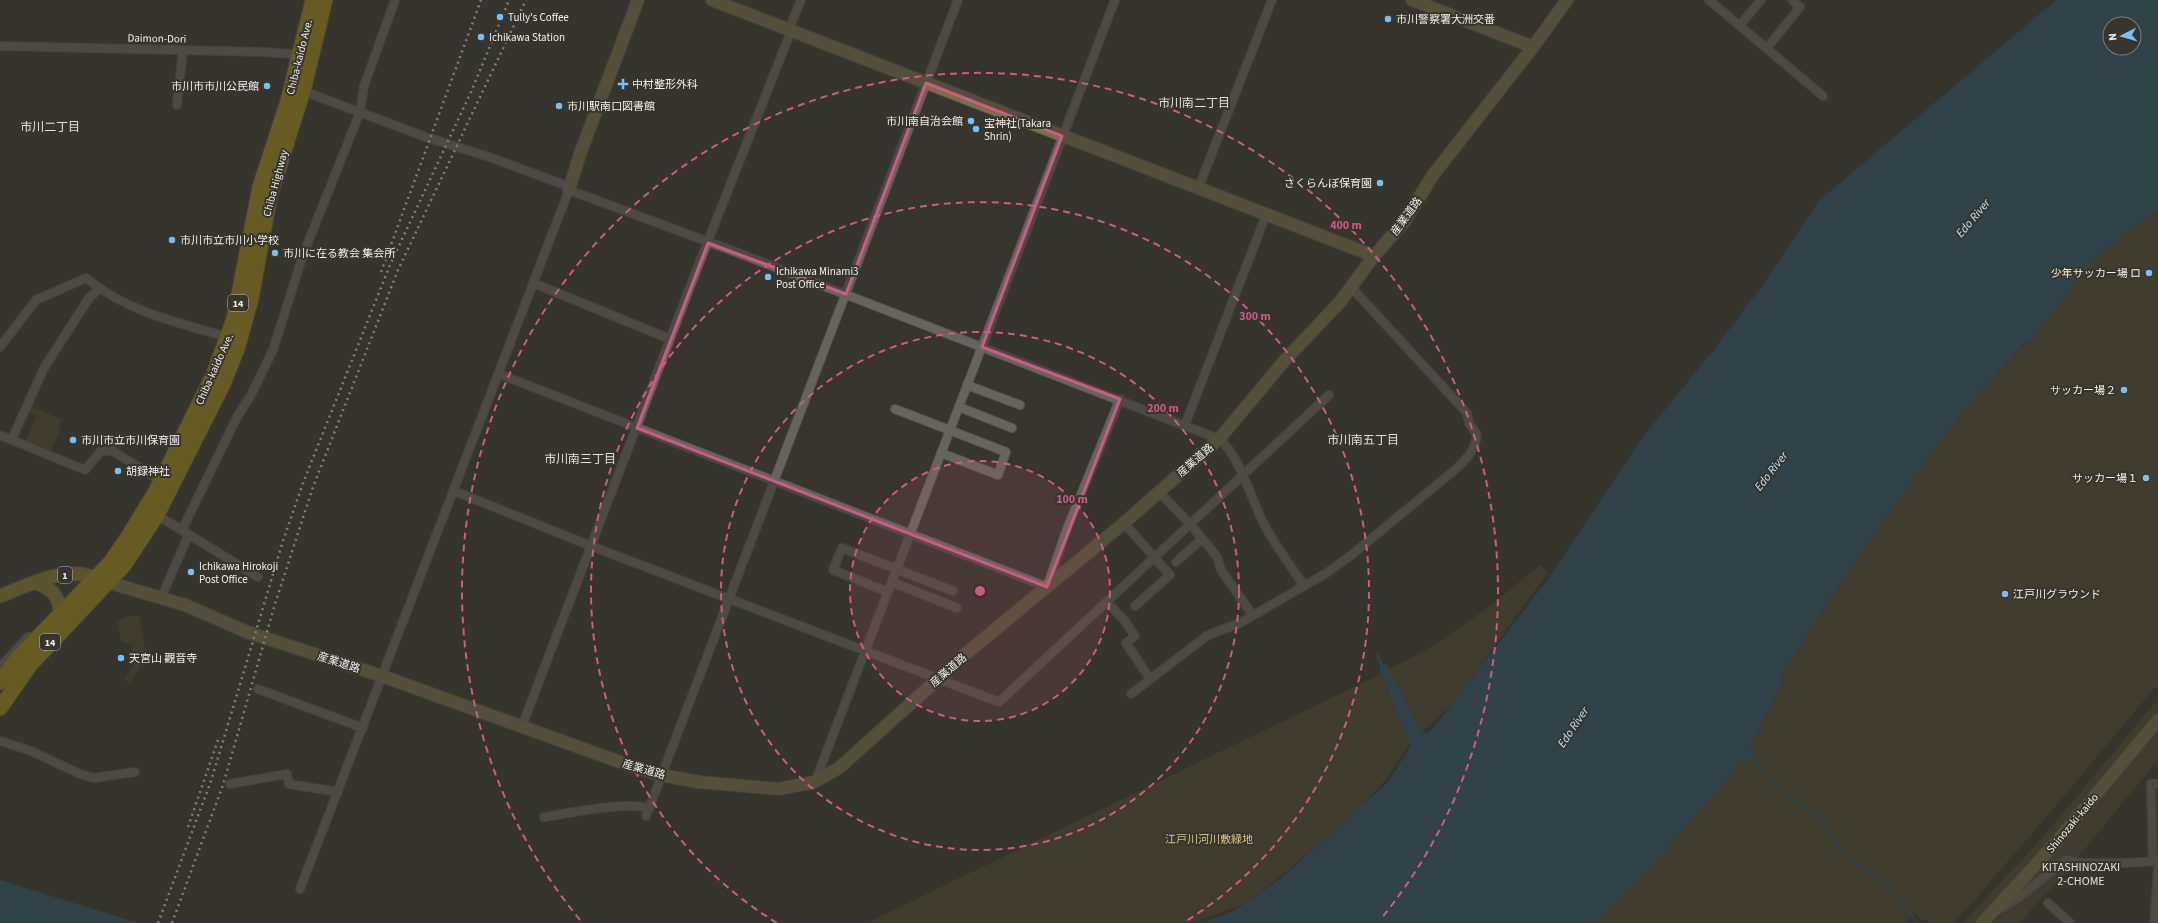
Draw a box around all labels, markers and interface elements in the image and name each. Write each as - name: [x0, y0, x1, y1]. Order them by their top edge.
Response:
- place label: Tully's Coffee: [508, 10, 569, 25]
- marker: Tully's Coffee: [495, 12, 505, 22]
- place label: 市川警察署大洲交番: [1396, 12, 1495, 27]
- marker: 市川警察署大洲交番: [1383, 14, 1393, 24]
- north arrow: [2102, 16, 2142, 56]
- street label: Chiba-kaido Ave.: [283, 18, 316, 96]
- street label: Daimon-Dori: [127, 30, 187, 47]
- place label: Ichikawa Station: [489, 30, 565, 45]
- marker: Ichikawa Station: [476, 32, 486, 42]
- text: N: [2105, 33, 2120, 41]
- place label: 中村整形外科: [632, 77, 698, 92]
- marker: 中村整形外科: [617, 78, 629, 90]
- place label: 市川市市川公民館: [171, 79, 259, 94]
- marker: 市川市市川公民館: [262, 81, 272, 91]
- district label: 市川南二丁目: [1158, 95, 1230, 112]
- place label: 市川駅南口図書館: [567, 99, 655, 114]
- marker: 市川駅南口図書館: [554, 101, 564, 111]
- place label: 市川南自治会館: [886, 114, 963, 129]
- marker: 市川南自治会館: [966, 116, 976, 126]
- place label: 宝神社(Takara Shrin): [984, 116, 1051, 144]
- district label: 市川二丁目: [20, 119, 80, 136]
- marker: 宝神社(Takara Shrin): [971, 124, 981, 134]
- street label: Chiba Highway: [259, 148, 292, 218]
- place label: さくらんぼ保育園: [1284, 176, 1372, 191]
- marker: さくらんぼ保育園: [1375, 178, 1385, 188]
- street label: 産業道路: [1387, 194, 1425, 239]
- water label: Edo River: [1952, 195, 1995, 241]
- text: 400 m: [1330, 217, 1362, 234]
- place label: 市川市立市川小学校: [180, 233, 279, 248]
- marker: 市川市立市川小学校: [167, 235, 177, 245]
- place label: 市川に在る教会 集会所: [283, 246, 396, 261]
- marker: 市川に在る教会 集会所: [270, 248, 280, 258]
- place label: Ichikawa Minami3 Post Office: [776, 264, 859, 292]
- place label: 少年サッカー場 ロ: [2051, 266, 2141, 281]
- marker: 少年サッカー場 ロ: [2144, 268, 2154, 278]
- marker: Ichikawa Minami3 Post Office: [763, 272, 773, 282]
- road number: 14: [228, 295, 248, 311]
- text: 300 m: [1239, 308, 1271, 325]
- street label: Chiba-kaido Ave.: [192, 331, 237, 407]
- place label: サッカー場２: [2050, 383, 2116, 398]
- marker: サッカー場２: [2119, 385, 2129, 395]
- text: 200 m: [1147, 400, 1179, 417]
- district label: 市川南五丁目: [1327, 432, 1399, 449]
- place label: 市川市立市川保育園: [81, 433, 180, 448]
- marker: 市川市立市川保育園: [68, 435, 78, 445]
- street label: 産業道路: [1174, 440, 1217, 480]
- water label: Edo River: [1751, 447, 1793, 495]
- district label: 市川南三丁目: [544, 451, 616, 468]
- place label: 胡録神社: [126, 464, 170, 479]
- marker: 胡録神社: [113, 466, 123, 476]
- place label: サッカー場１: [2072, 471, 2138, 486]
- marker: サッカー場１: [2141, 473, 2151, 483]
- text: 100 m: [1056, 491, 1088, 508]
- place label: Ichikawa Hirokoji Post Office: [199, 559, 278, 587]
- road number: 1: [58, 567, 72, 583]
- marker: Ichikawa Hirokoji Post Office: [186, 567, 196, 577]
- centre of rings: [973, 584, 987, 598]
- place label: 江戸川グラウンド: [2013, 587, 2101, 602]
- marker: 江戸川グラウンド: [2000, 589, 2010, 599]
- road number: 14: [40, 634, 60, 650]
- street label: 産業道路: [316, 649, 362, 676]
- street label: 産業道路: [927, 650, 970, 690]
- place label: 天宮山 觀音寺: [129, 651, 197, 666]
- marker: 天宮山 觀音寺: [116, 653, 126, 663]
- water label: Edo River: [1554, 703, 1594, 751]
- street label: 産業道路: [621, 756, 667, 783]
- street label: Shinozaki-kaido: [2043, 790, 2102, 856]
- park label: 江戸川河川敷緑地: [1165, 832, 1253, 847]
- district label: KITASHINOZAKI 2-CHOME: [2042, 859, 2120, 890]

